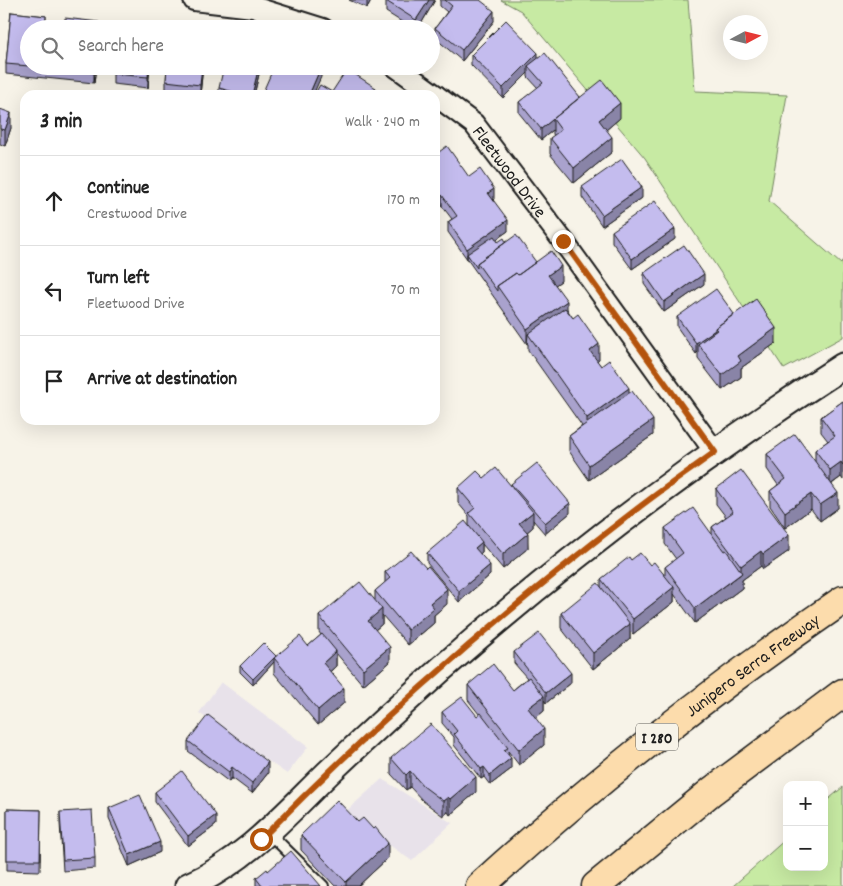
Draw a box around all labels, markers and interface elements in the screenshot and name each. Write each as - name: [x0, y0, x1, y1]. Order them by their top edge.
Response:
- north arrow: [723, 15, 768, 60]
- search box: [20, 20, 440, 75]
- icon: search: [38, 34, 66, 62]
- text: Search here: [78, 34, 164, 61]
- text: 3 min: [40, 108, 82, 138]
- text: Walk · 240 m: [345, 111, 420, 134]
- street label: Fleetwood Drive: [465, 122, 551, 224]
- text: Continue: [87, 176, 149, 203]
- icon: ahead: [40, 187, 68, 215]
- text: 170 m: [387, 189, 420, 212]
- text: Crestwood Drive: [87, 203, 187, 226]
- route end: [552, 230, 575, 253]
- text: Turn left: [87, 266, 150, 293]
- icon: left: [40, 277, 68, 305]
- text: 70 m: [390, 279, 420, 302]
- text: Fleetwood Drive: [87, 293, 184, 316]
- icon: arrive: [40, 367, 68, 395]
- text: Arrive at destination: [87, 367, 237, 394]
- street label: Junipero Serra Freeway: [682, 609, 827, 724]
- road number: I 280: [636, 724, 678, 750]
- map controls: [783, 781, 828, 871]
- button: +: [783, 781, 828, 826]
- button: −: [783, 826, 828, 871]
- route start: [250, 828, 273, 851]

